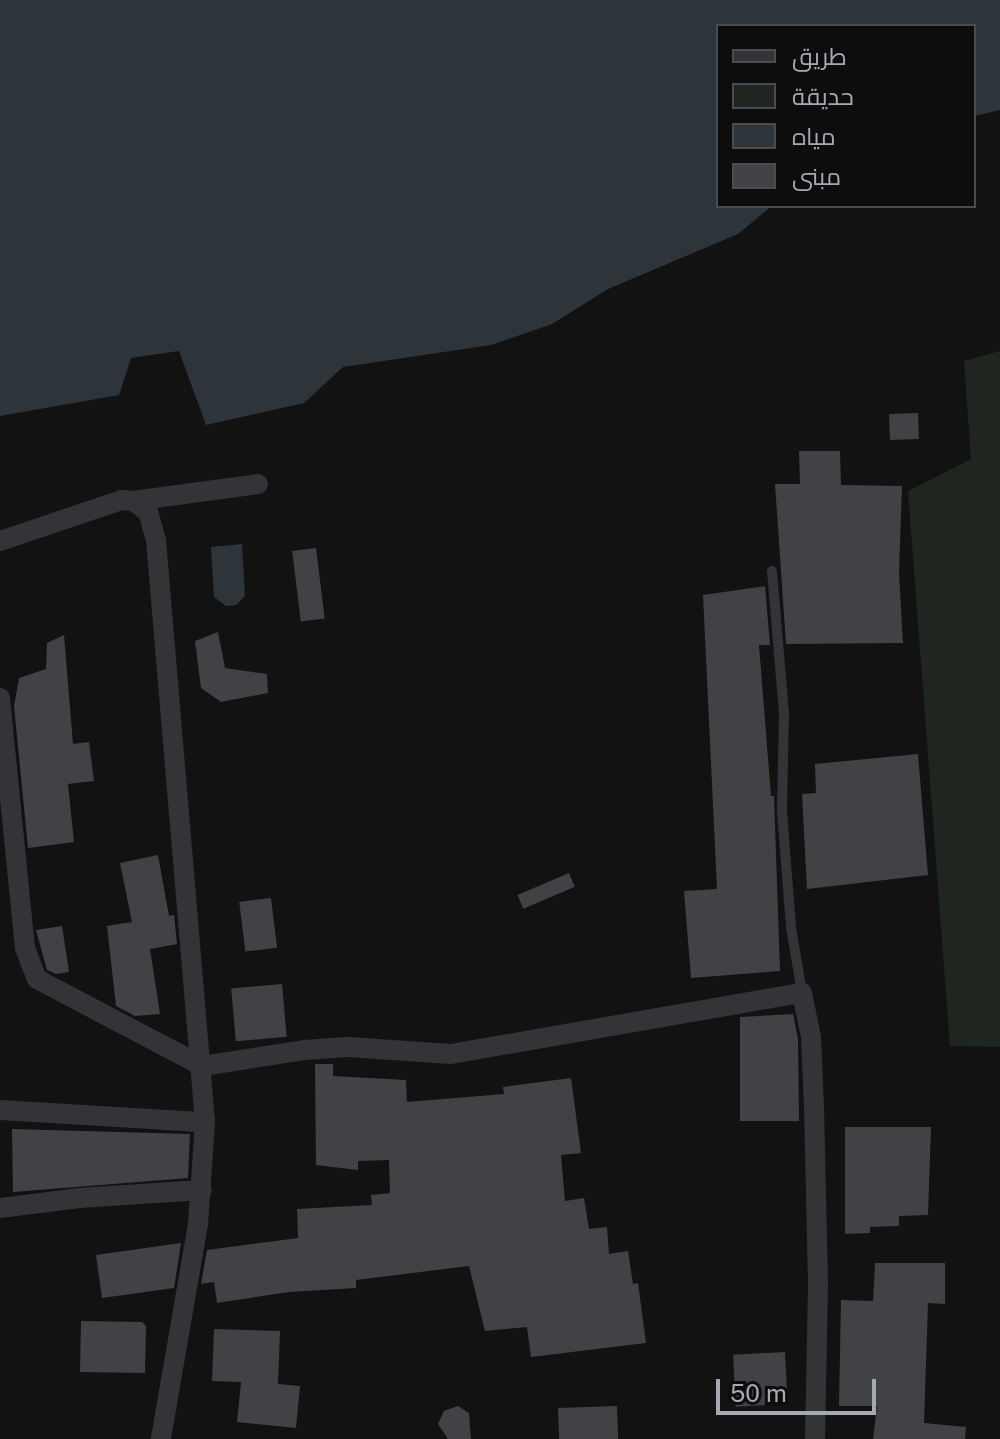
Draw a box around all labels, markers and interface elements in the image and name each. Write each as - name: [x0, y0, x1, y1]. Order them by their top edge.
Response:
- legend: [716, 24, 976, 208]
- text: طريق: [792, 42, 847, 70]
- text: حديقة: [792, 82, 854, 110]
- text: مياه: [792, 122, 836, 150]
- text: مبنى: [792, 162, 841, 190]
- scale bar: [720, 1363, 880, 1413]
- text: 50 m: [730, 1379, 787, 1407]

